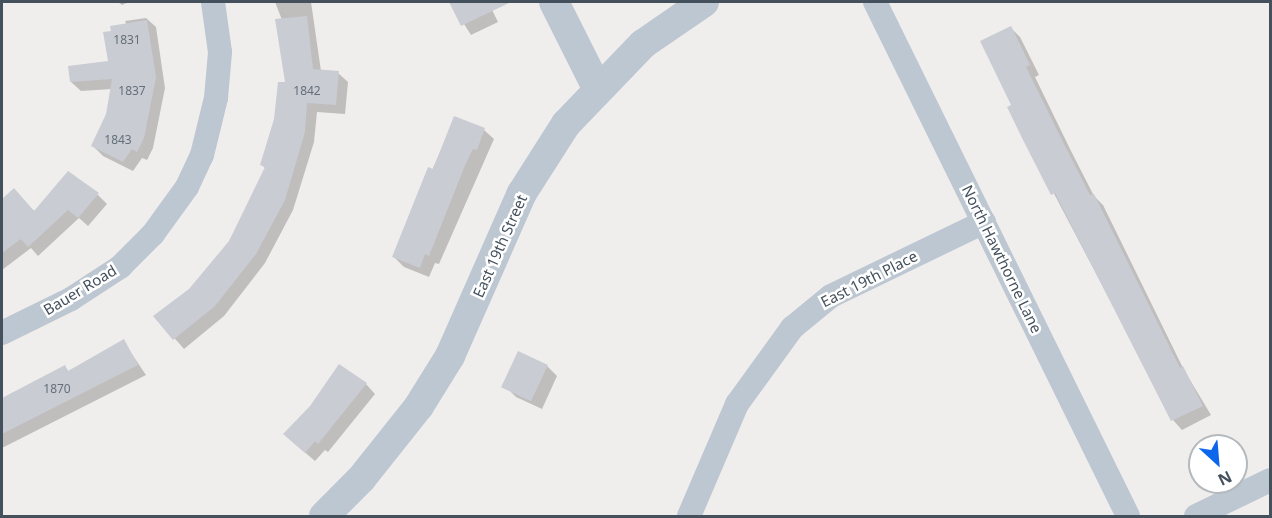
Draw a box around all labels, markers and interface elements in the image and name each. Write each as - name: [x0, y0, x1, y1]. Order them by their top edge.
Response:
- house number: 1831: [113, 33, 141, 47]
- house number: 1837: [118, 84, 146, 98]
- house number: 1842: [293, 84, 321, 98]
- house number: 1843: [104, 133, 132, 147]
- street label: North Hawthorne Lane: [958, 182, 1046, 336]
- street label: East 19th Street: [469, 192, 531, 300]
- street label: East 19th Place: [818, 247, 920, 311]
- street label: Bauer Road: [40, 261, 120, 319]
- house number: 1870: [43, 382, 71, 396]
- north arrow: [1188, 434, 1248, 494]
- text: N: [1214, 466, 1236, 491]

